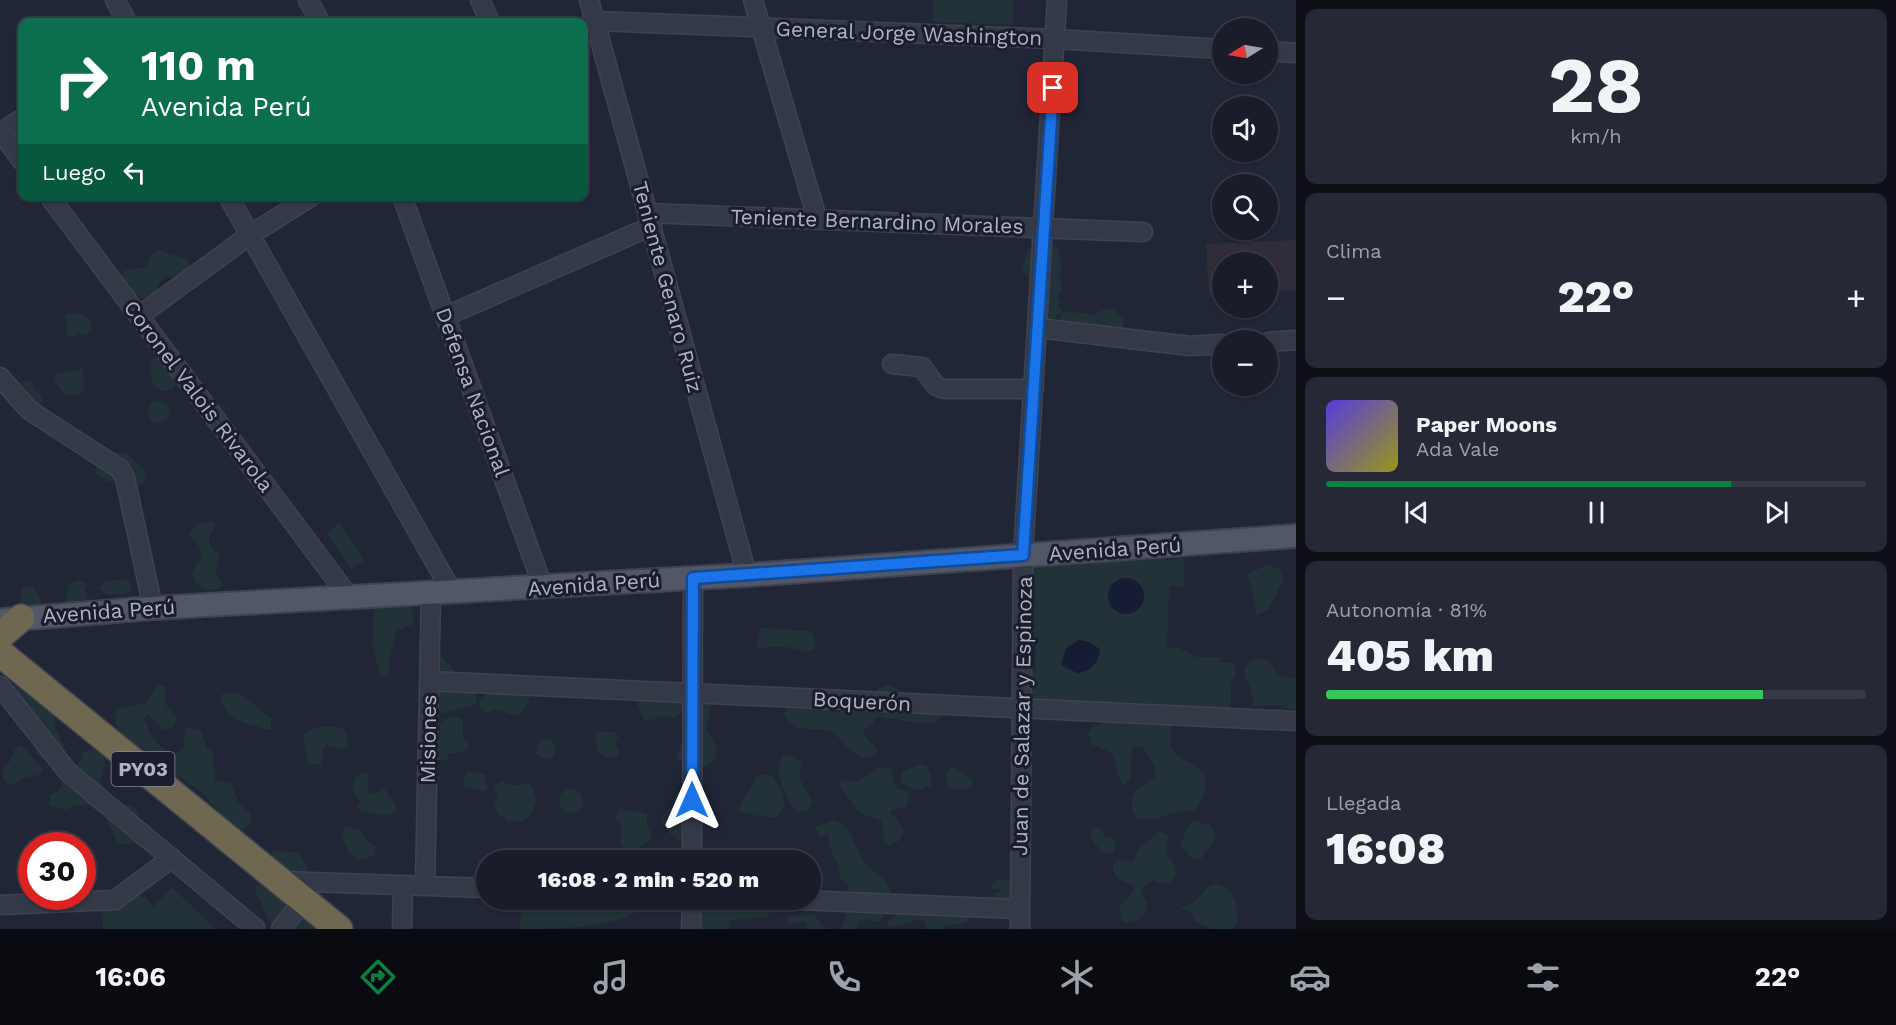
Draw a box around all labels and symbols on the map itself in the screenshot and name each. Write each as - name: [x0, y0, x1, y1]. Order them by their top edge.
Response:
- street label: General Jorge Washington: [775, 16, 1043, 50]
- north arrow: [1212, 18, 1278, 84]
- pin: [1027, 62, 1078, 113]
- street label: Teniente Genaro Ruiz: [628, 179, 708, 395]
- street label: Teniente Bernardino Morales: [730, 203, 1024, 239]
- street label: Coronel Valois Rivarola: [119, 295, 279, 497]
- street label: Defensa Nacional: [431, 304, 515, 481]
- street label: Avenida Perú: [1048, 532, 1182, 566]
- street label: Avenida Perú: [527, 567, 661, 601]
- street label: Juan de Salazar y Espinoza: [1007, 576, 1037, 856]
- street label: Avenida Perú: [42, 594, 176, 628]
- street label: Boquerón: [812, 686, 912, 716]
- street label: Misiones: [415, 694, 441, 784]
- road number: PY03: [112, 752, 174, 786]
- position arrow: [660, 768, 724, 832]
- speed limit sign: 30: [18, 832, 96, 910]

